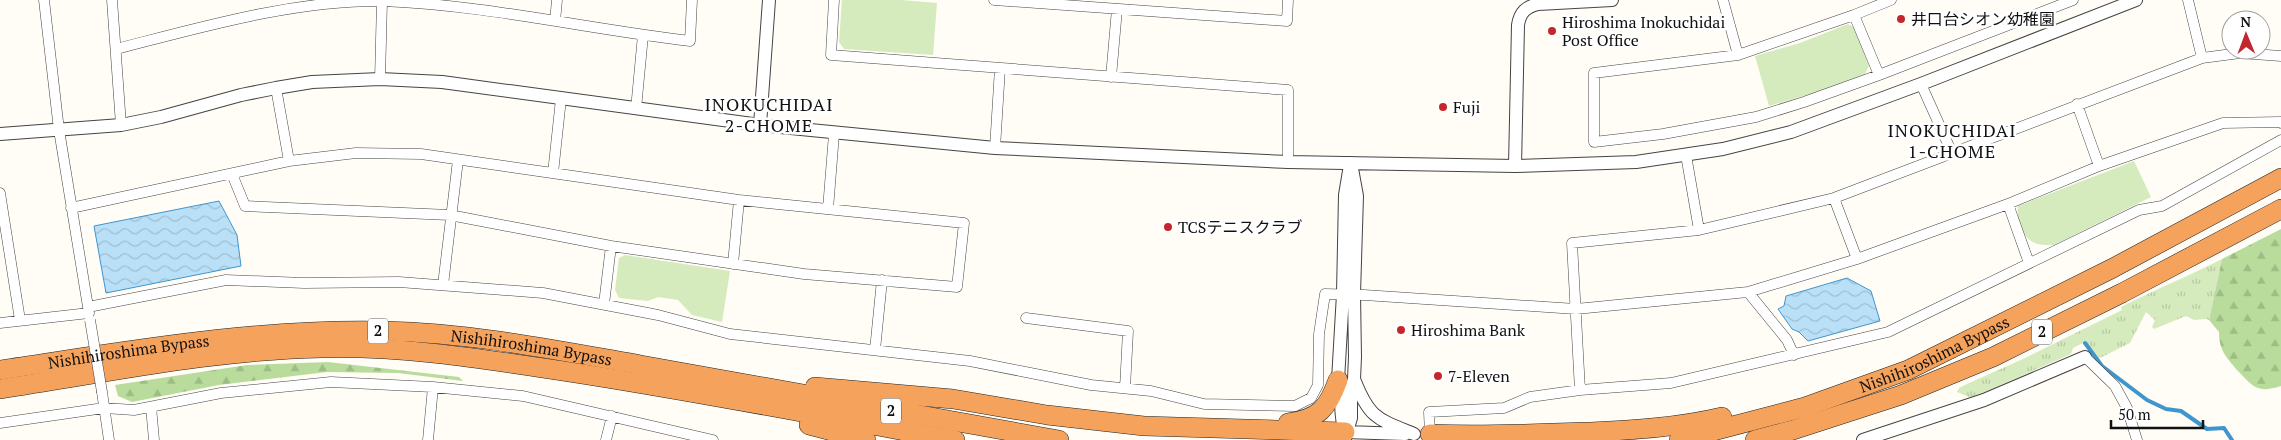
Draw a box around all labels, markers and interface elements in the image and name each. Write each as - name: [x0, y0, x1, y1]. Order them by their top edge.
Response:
- place label: 井口台シオン幼稚園: [1911, 8, 2055, 30]
- north arrow: [2221, 10, 2271, 60]
- place label: Hiroshima Inokuchidai Post Office: [1562, 11, 1725, 51]
- text: N: [2240, 12, 2252, 31]
- marker: 井口台シオン幼稚園: [1895, 13, 1907, 25]
- marker: Hiroshima Inokuchidai Post Office: [1546, 25, 1558, 37]
- district label: INOKUCHIDAI 2-CHOME: [705, 92, 834, 137]
- place label: Fuji: [1453, 96, 1480, 118]
- marker: Fuji: [1437, 101, 1449, 113]
- district label: INOKUCHIDAI 1-CHOME: [1888, 118, 2017, 163]
- place label: TCSテニスクラブ: [1178, 216, 1302, 238]
- marker: TCSテニスクラブ: [1162, 221, 1174, 233]
- street label: Nishihiroshima Bypass: [1856, 310, 2013, 398]
- road number: 2: [368, 318, 388, 344]
- place label: Hiroshima Bank: [1411, 319, 1526, 341]
- road number: 2: [2032, 320, 2052, 344]
- street label: Nishihiroshima Bypass: [450, 324, 614, 371]
- marker: Hiroshima Bank: [1395, 324, 1407, 336]
- street label: Nishihiroshima Bypass: [46, 329, 211, 374]
- place label: 7-Eleven: [1448, 365, 1510, 387]
- marker: 7-Eleven: [1432, 370, 1444, 382]
- road number: 2: [881, 398, 901, 424]
- scale bar: [2111, 398, 2204, 430]
- text: 50 m: [2118, 404, 2151, 424]

